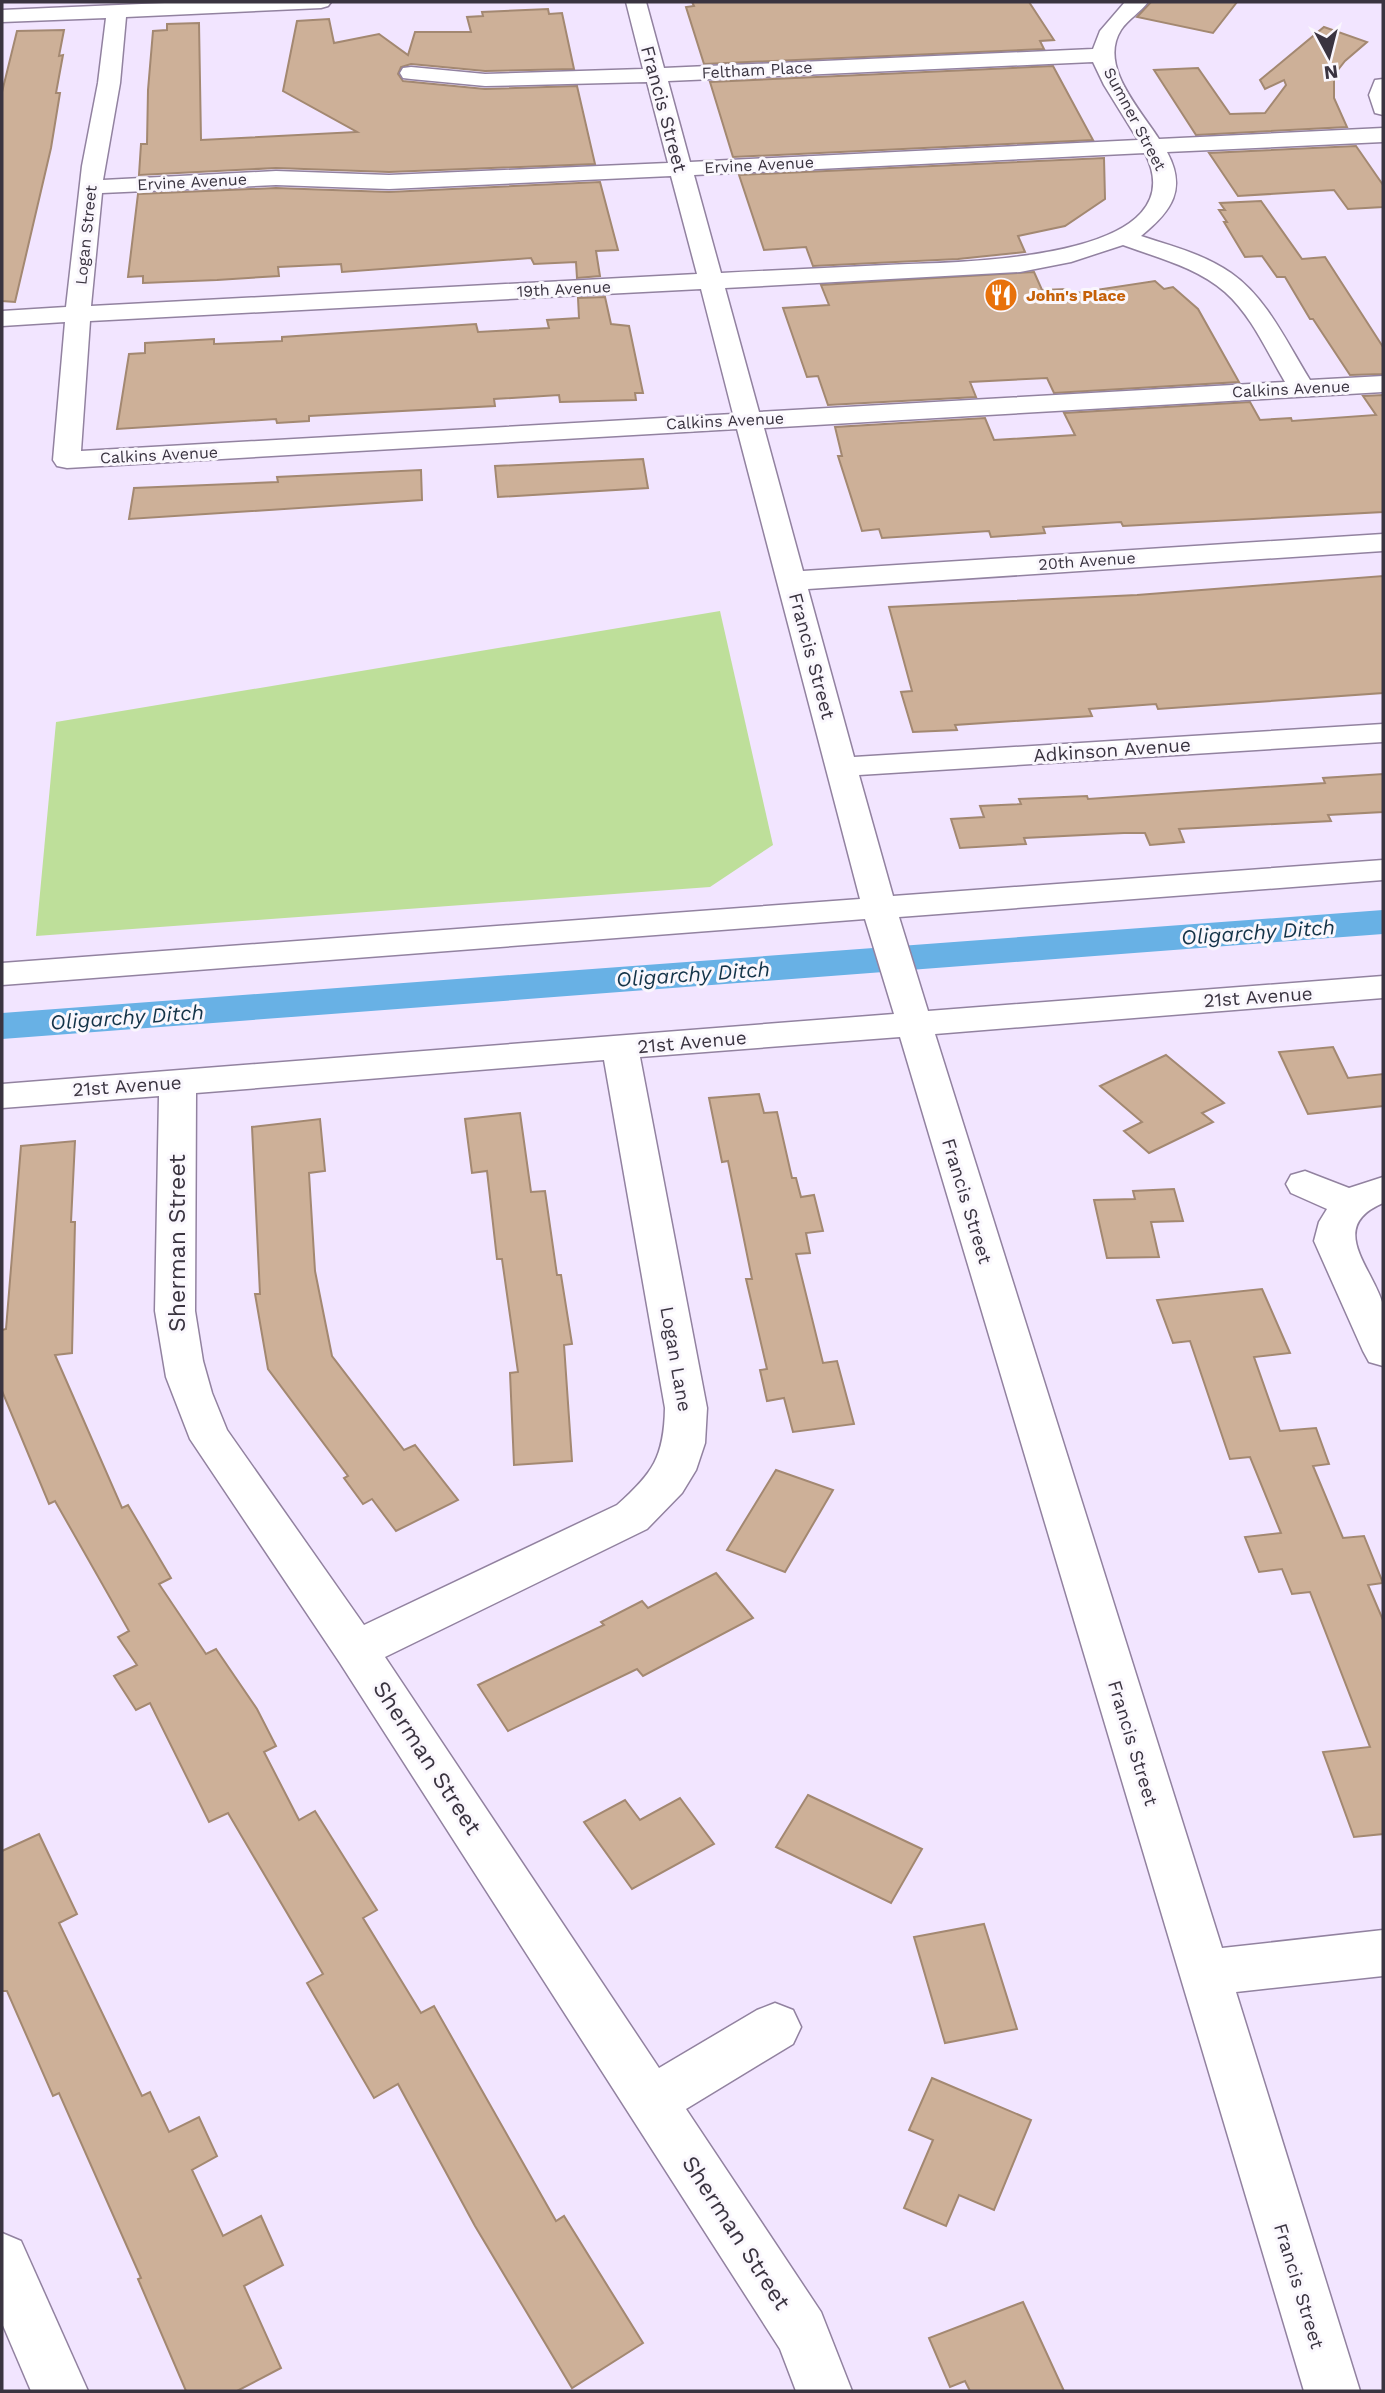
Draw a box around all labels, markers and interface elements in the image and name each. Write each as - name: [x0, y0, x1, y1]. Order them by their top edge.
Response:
- north arrow: [1294, 21, 1364, 91]
- street label: Francis Street: [636, 43, 692, 175]
- street label: Feltham Place: [701, 58, 813, 82]
- text: N: [1323, 60, 1339, 85]
- street label: Sumner Street: [1100, 64, 1170, 174]
- street label: Ervine Avenue: [704, 153, 814, 177]
- street label: Ervine Avenue: [137, 170, 247, 194]
- street label: Logan Street: [71, 184, 101, 286]
- restaurant icon: John's Place: [982, 276, 1020, 314]
- street label: 19th Avenue: [516, 277, 612, 301]
- place label: John's Place: [1026, 286, 1126, 305]
- street label: Calkins Avenue: [1232, 376, 1350, 402]
- street label: Calkins Avenue: [666, 408, 784, 434]
- street label: Calkins Avenue: [100, 442, 218, 468]
- street label: 20th Avenue: [1038, 548, 1136, 574]
- street label: Francis Street: [784, 590, 840, 722]
- street label: Adkinson Avenue: [1032, 733, 1192, 767]
- water label: Oligarchy Ditch: [1180, 914, 1336, 950]
- water label: Oligarchy Ditch: [615, 956, 771, 992]
- street label: 21st Avenue: [1203, 982, 1313, 1012]
- water label: Oligarchy Ditch: [49, 999, 205, 1035]
- street label: 21st Avenue: [637, 1026, 747, 1058]
- street label: 21st Avenue: [72, 1071, 182, 1101]
- street label: Francis Street: [937, 1135, 997, 1267]
- street label: Sherman Street: [164, 1154, 191, 1332]
- street label: Logan Lane: [655, 1305, 697, 1413]
- street label: Sherman Street: [367, 1676, 487, 1840]
- street label: Francis Street: [1103, 1677, 1163, 1809]
- street label: Sherman Street: [676, 2151, 796, 2315]
- street label: Francis Street: [1269, 2220, 1329, 2352]

